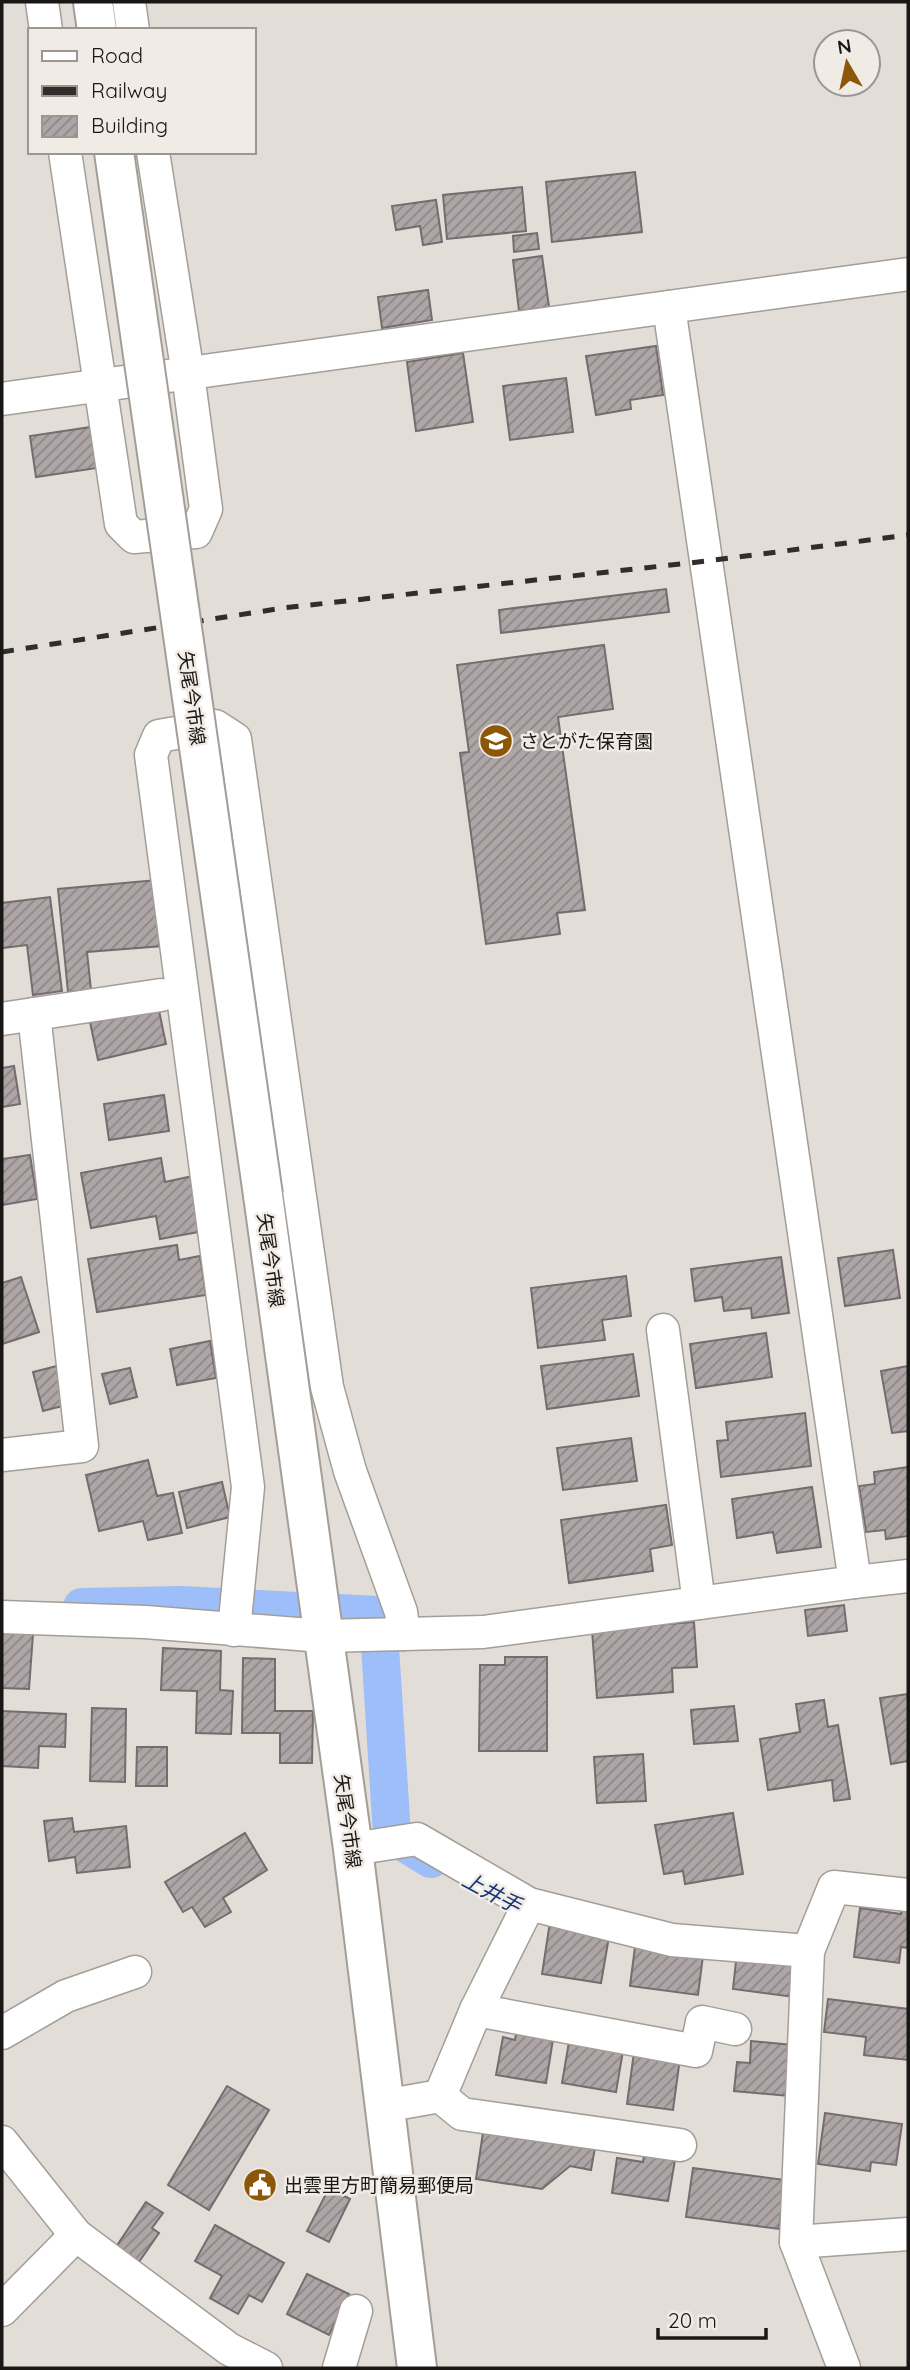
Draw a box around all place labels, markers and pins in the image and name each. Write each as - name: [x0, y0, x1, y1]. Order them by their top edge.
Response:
- school or university icon: さとがた保育園: [477, 722, 515, 760]
- place label: さとがた保育園: [520, 729, 653, 753]
- public building icon: 出雲里方町簡易郵便局: [241, 2166, 279, 2204]
- place label: 出雲里方町簡易郵便局: [284, 2173, 474, 2197]

